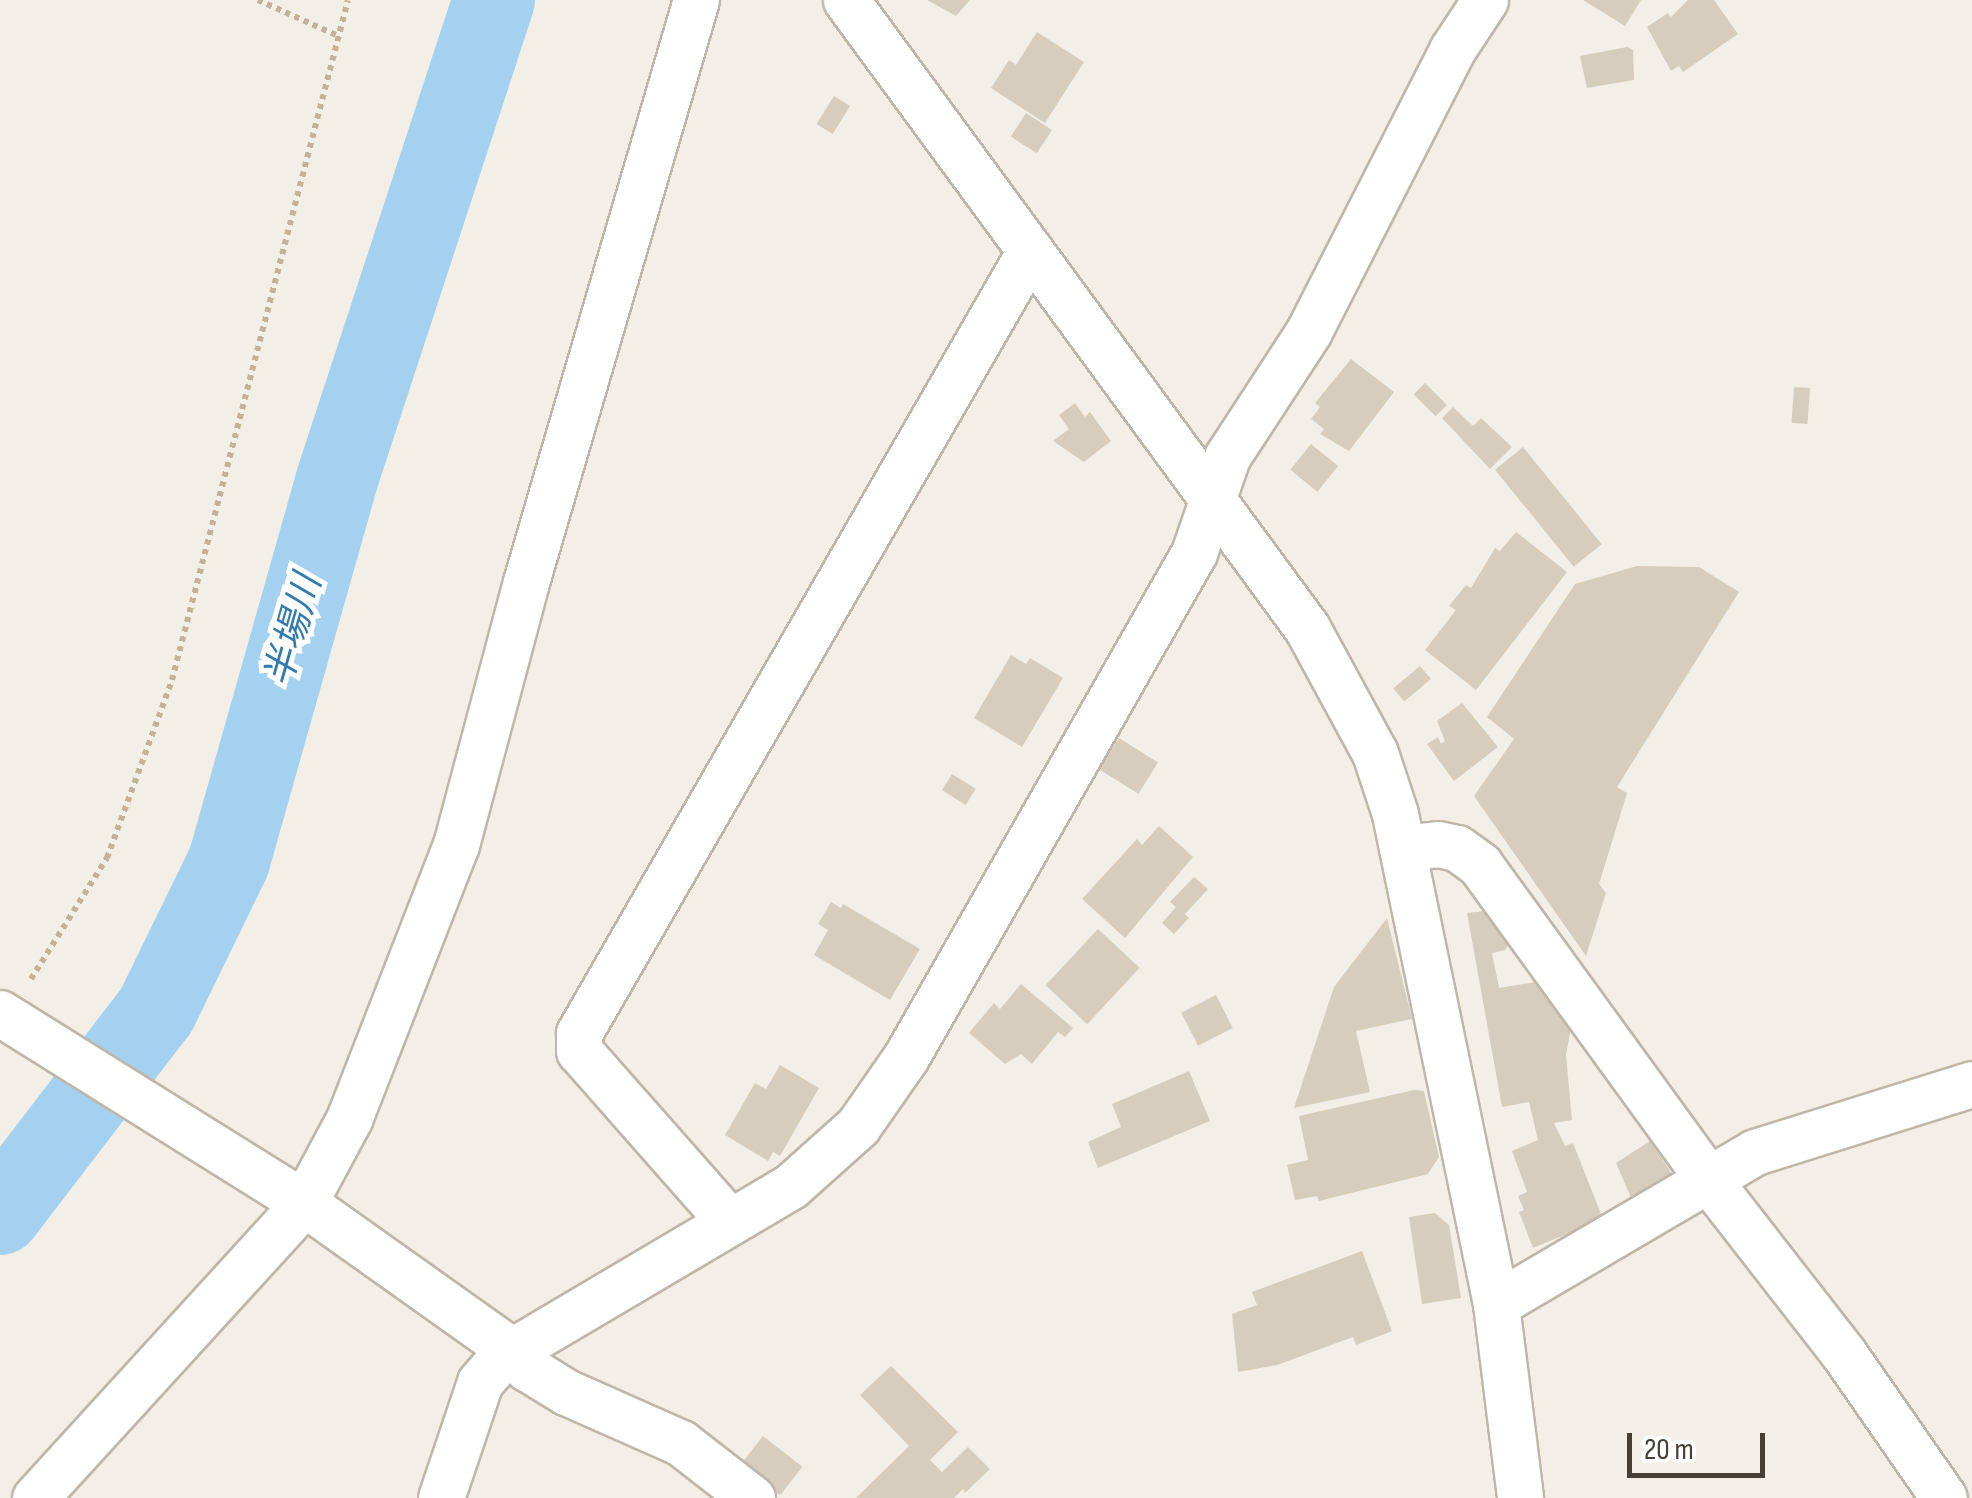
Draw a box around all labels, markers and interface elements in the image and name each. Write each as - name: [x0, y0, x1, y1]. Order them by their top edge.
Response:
- water label: 半場川: [256, 570, 332, 692]
- scale bar: [1632, 1413, 1770, 1475]
- text: 20 m: [1644, 1432, 1694, 1468]

